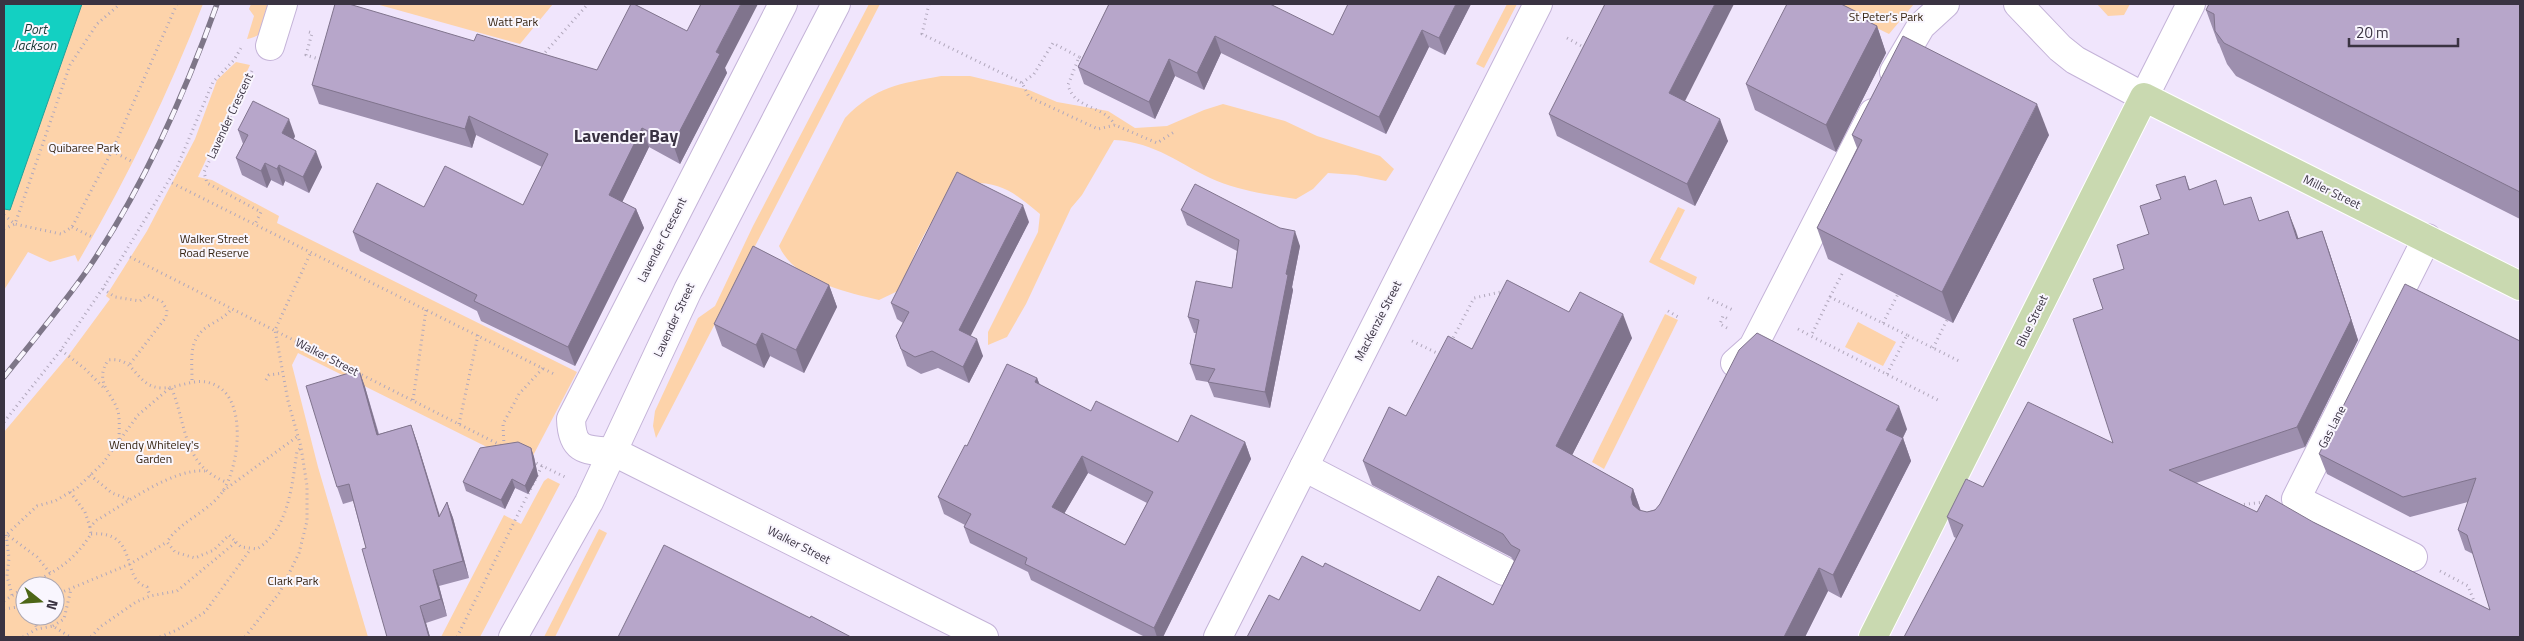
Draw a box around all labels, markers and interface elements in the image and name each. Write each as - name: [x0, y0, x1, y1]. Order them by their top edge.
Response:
- park label: St Peter's Park: [1849, 7, 1923, 26]
- park label: Watt Park: [488, 12, 538, 31]
- scale bar: [2349, 15, 2458, 47]
- water label: Port Jackson: [14, 18, 57, 55]
- text: 20 m: [2356, 21, 2389, 44]
- street label: Lavender Crescent: [201, 69, 258, 162]
- district label: Lavender Bay: [574, 122, 678, 149]
- park label: Quibaree Park: [48, 138, 120, 157]
- street label: Miller Street: [2300, 169, 2365, 214]
- street label: Lavender Crescent: [632, 193, 692, 286]
- park label: Walker Street Road Reserve: [179, 229, 249, 262]
- street label: MacKenzie Street: [1349, 276, 1406, 364]
- street label: Lavender Street: [648, 279, 699, 360]
- street label: Blue Street: [2011, 291, 2053, 350]
- street label: Walker Street: [292, 333, 363, 381]
- street label: Gas Lane: [2313, 402, 2350, 452]
- park label: Wendy Whiteley's Garden: [109, 435, 200, 468]
- street label: Walker Street: [764, 521, 835, 569]
- park label: Clark Park: [268, 571, 319, 590]
- north arrow: [15, 576, 65, 626]
- text: N: [41, 597, 64, 613]

